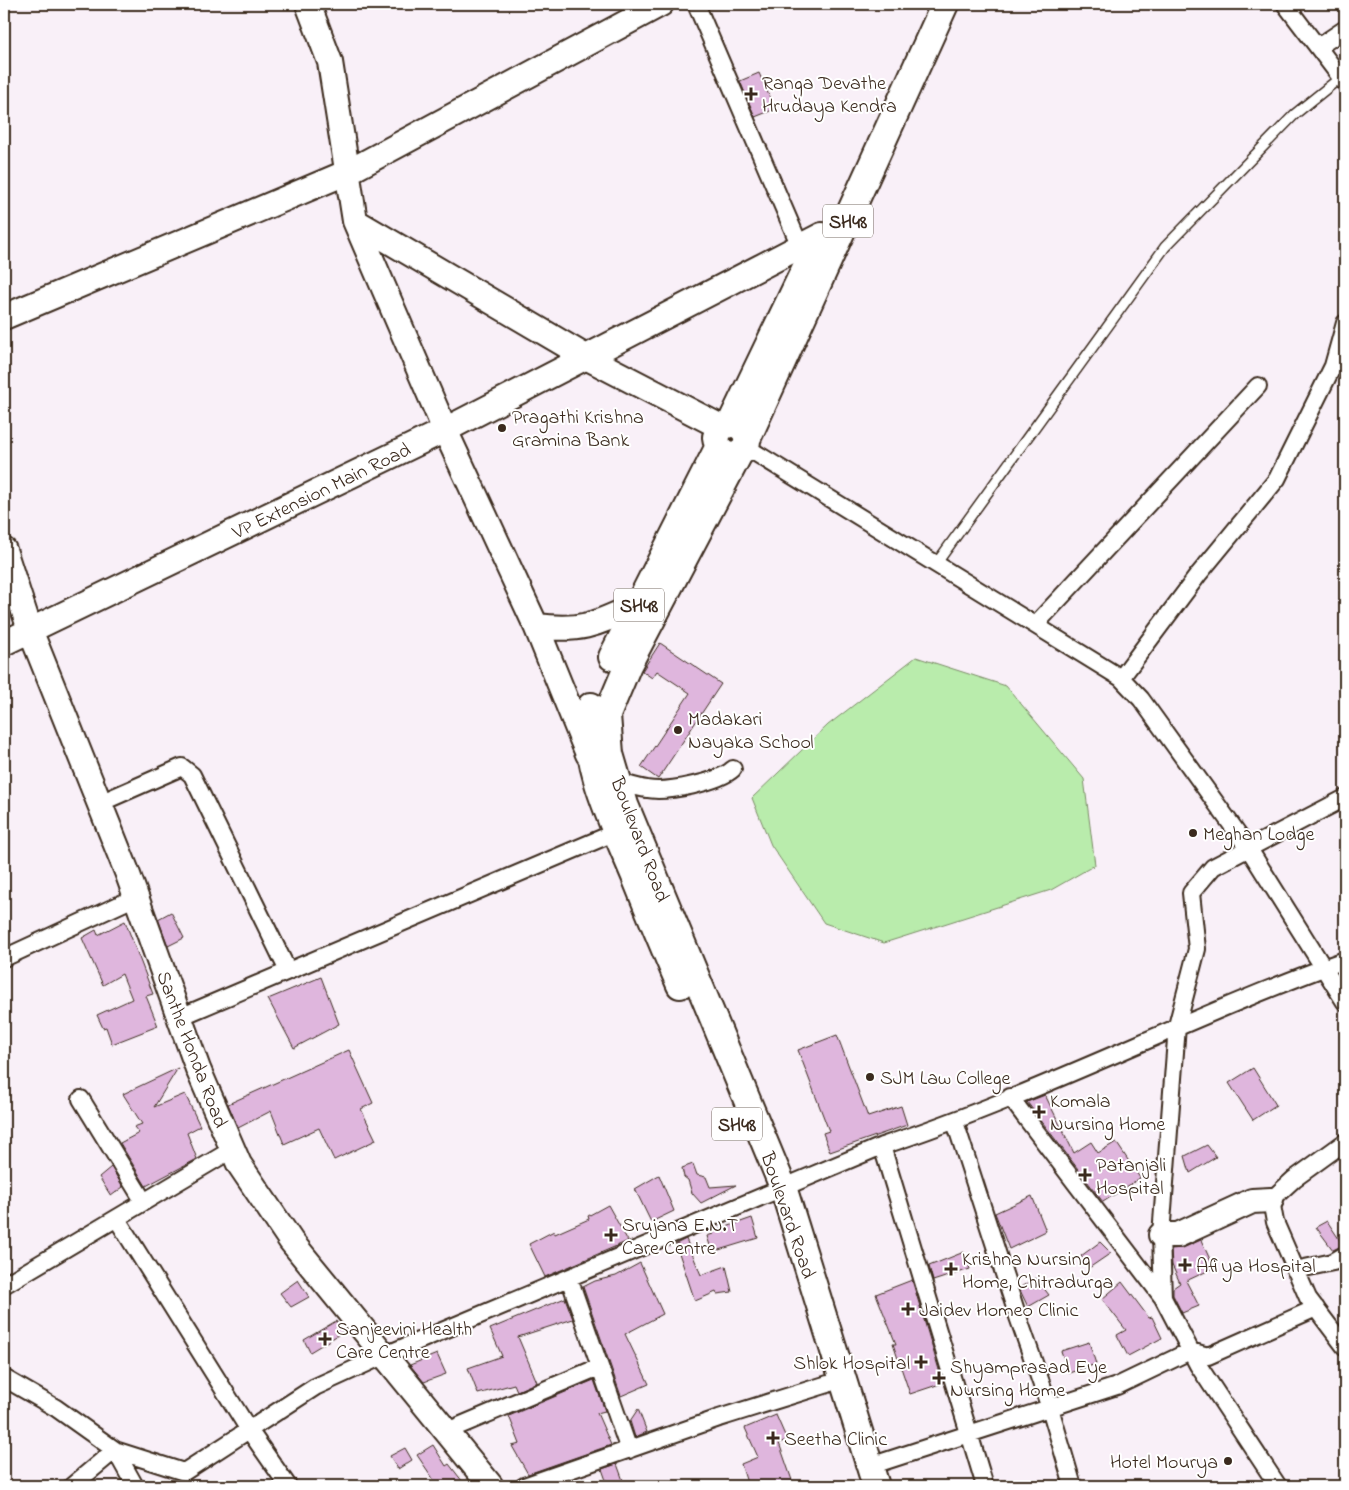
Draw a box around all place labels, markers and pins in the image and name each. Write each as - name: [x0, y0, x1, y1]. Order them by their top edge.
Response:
- place label: Ranga Devathe Hrudaya Kendra: [762, 70, 897, 122]
- marker: Ranga Devathe Hrudaya Kendra: [744, 87, 758, 101]
- place label: Pragathi Krishna Gramina Bank: [512, 404, 644, 456]
- marker: Pragathi Krishna Gramina Bank: [496, 422, 508, 434]
- place label: Madakari Nayaka School: [688, 706, 814, 758]
- marker: Madakari Nayaka School: [672, 724, 684, 736]
- place label: Meghan Lodge: [1203, 821, 1314, 851]
- marker: Meghan Lodge: [1187, 827, 1199, 839]
- place label: SJM Law College: [880, 1065, 1011, 1095]
- marker: SJM Law College: [864, 1071, 876, 1083]
- place label: Komala Nursing Home: [1050, 1088, 1165, 1141]
- marker: Komala Nursing Home: [1032, 1105, 1046, 1119]
- place label: Patanjali Hospital: [1096, 1152, 1166, 1204]
- marker: Patanjali Hospital: [1078, 1168, 1092, 1182]
- place label: Srujana E.N.T Care Centre: [622, 1212, 738, 1264]
- marker: Srujana E.N.T Care Centre: [604, 1228, 618, 1242]
- place label: Krishna Nursing Home, Chitradurga: [962, 1246, 1113, 1299]
- place label: Afiya Hospital: [1196, 1253, 1316, 1282]
- marker: Afiya Hospital: [1178, 1258, 1192, 1272]
- marker: Krishna Nursing Home, Chitradurga: [944, 1262, 958, 1276]
- place label: Jaidev Homeo Clinic: [919, 1297, 1078, 1326]
- marker: Jaidev Homeo Clinic: [901, 1302, 915, 1316]
- place label: Sanjeevini Health Care Centre: [336, 1316, 472, 1368]
- marker: Sanjeevini Health Care Centre: [318, 1332, 332, 1346]
- place label: Shlok Hospital: [793, 1350, 910, 1379]
- place label: Shyamprasad Eye Nursing Home: [950, 1354, 1107, 1407]
- marker: Shlok Hospital: [914, 1355, 928, 1369]
- marker: Shyamprasad Eye Nursing Home: [932, 1371, 946, 1385]
- place label: Seetha Clinic: [784, 1426, 887, 1455]
- marker: Seetha Clinic: [766, 1431, 780, 1445]
- place label: Hotel Mourya: [1110, 1449, 1218, 1478]
- marker: Hotel Mourya: [1222, 1455, 1234, 1467]

